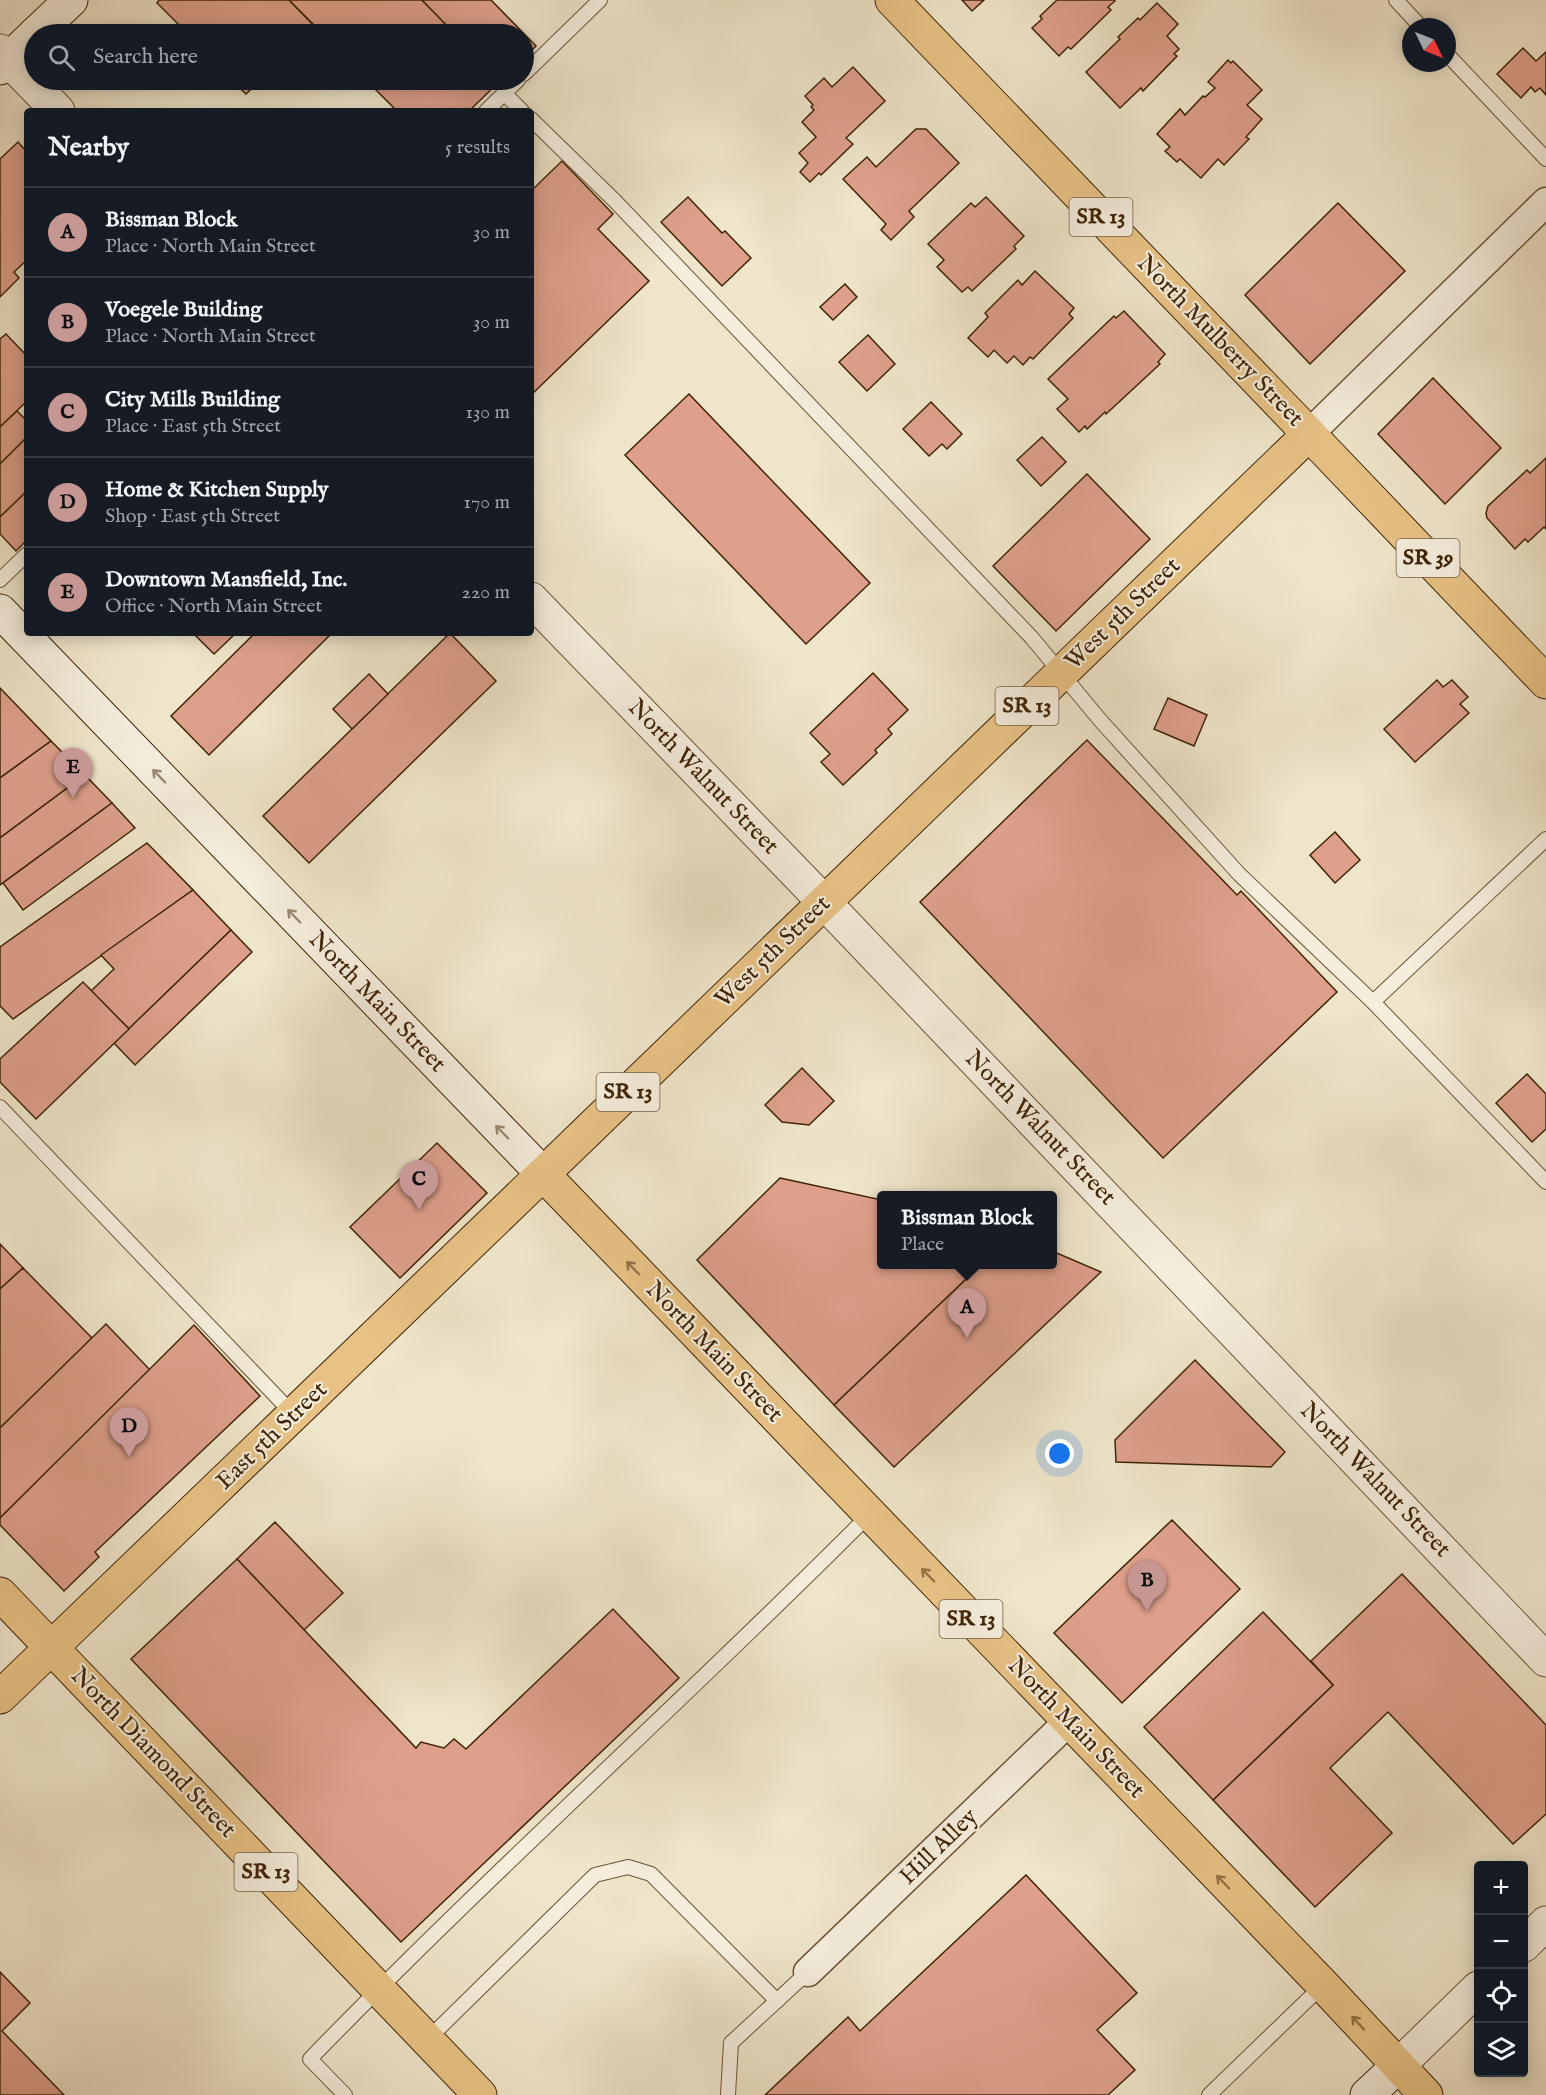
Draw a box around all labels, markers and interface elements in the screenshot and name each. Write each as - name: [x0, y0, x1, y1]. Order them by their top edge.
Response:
- north arrow: [1402, 18, 1456, 72]
- search box: [24, 24, 534, 90]
- icon: search: [45, 41, 78, 74]
- text: Search here: [93, 43, 198, 71]
- text: Nearby: [48, 131, 129, 164]
- text: 5 results: [445, 135, 510, 160]
- road number: SR 13: [1070, 198, 1132, 236]
- text: Bissman Block: [105, 206, 237, 234]
- text: A: [61, 220, 74, 245]
- text: 30 m: [473, 220, 510, 245]
- text: Place · North Main Street: [105, 234, 316, 259]
- street label: North Mulberry Street: [1130, 248, 1310, 434]
- text: Voegele Building: [105, 296, 262, 324]
- text: B: [61, 310, 74, 335]
- text: 30 m: [473, 310, 510, 335]
- text: Place · North Main Street: [105, 324, 316, 349]
- text: City Mills Building: [105, 386, 280, 414]
- text: C: [60, 400, 75, 425]
- text: 130 m: [465, 400, 510, 425]
- text: Place · East 5th Street: [105, 414, 281, 439]
- text: Home & Kitchen Supply: [105, 476, 329, 504]
- text: D: [59, 490, 76, 515]
- text: 170 m: [464, 490, 510, 515]
- text: Shop · East 5th Street: [105, 504, 280, 529]
- road number: SR 39: [1396, 539, 1460, 577]
- street label: West 5th Street: [1059, 551, 1187, 677]
- text: Downtown Mansfield, Inc.: [105, 566, 347, 594]
- text: E: [61, 580, 74, 605]
- text: 220 m: [462, 580, 510, 605]
- text: Office · North Main Street: [105, 594, 322, 619]
- road number: SR 13: [996, 687, 1058, 725]
- street label: North Walnut Street: [621, 693, 785, 861]
- pin: E: [54, 748, 92, 798]
- one-way arrow: [151, 768, 166, 783]
- street label: West 5th Street: [709, 889, 837, 1015]
- one-way arrow: [287, 908, 301, 923]
- street label: North Main Street: [302, 925, 452, 1079]
- street label: North Walnut Street: [958, 1044, 1122, 1212]
- road number: SR 13: [596, 1073, 660, 1111]
- one-way arrow: [495, 1124, 510, 1139]
- pin: C: [400, 1160, 438, 1210]
- popup: [877, 1191, 1057, 1269]
- text: Bissman Block: [901, 1204, 1033, 1232]
- text: Place: [901, 1232, 944, 1257]
- one-way arrow: [626, 1260, 640, 1275]
- street label: North Main Street: [639, 1275, 789, 1429]
- pin: A: [948, 1288, 986, 1338]
- street label: East 5th Street: [210, 1375, 334, 1497]
- street label: North Walnut Street: [1293, 1396, 1457, 1564]
- pin: D: [110, 1408, 148, 1457]
- your location: [1045, 1439, 1074, 1468]
- pin: B: [1128, 1562, 1166, 1611]
- one-way arrow: [921, 1567, 935, 1582]
- road number: SR 13: [940, 1600, 1002, 1638]
- street label: North Main Street: [1001, 1651, 1151, 1805]
- street label: North Diamond Street: [63, 1661, 243, 1845]
- street label: Hill Alley: [893, 1802, 985, 1892]
- road number: SR 13: [234, 1853, 298, 1891]
- map controls: [1474, 1861, 1528, 2077]
- button: +: [1474, 1861, 1528, 1915]
- one-way arrow: [1216, 1874, 1231, 1889]
- button: −: [1474, 1915, 1528, 1969]
- button: locate: [1474, 1969, 1528, 2023]
- one-way arrow: [1351, 2016, 1365, 2031]
- button: layers: [1474, 2023, 1528, 2077]

